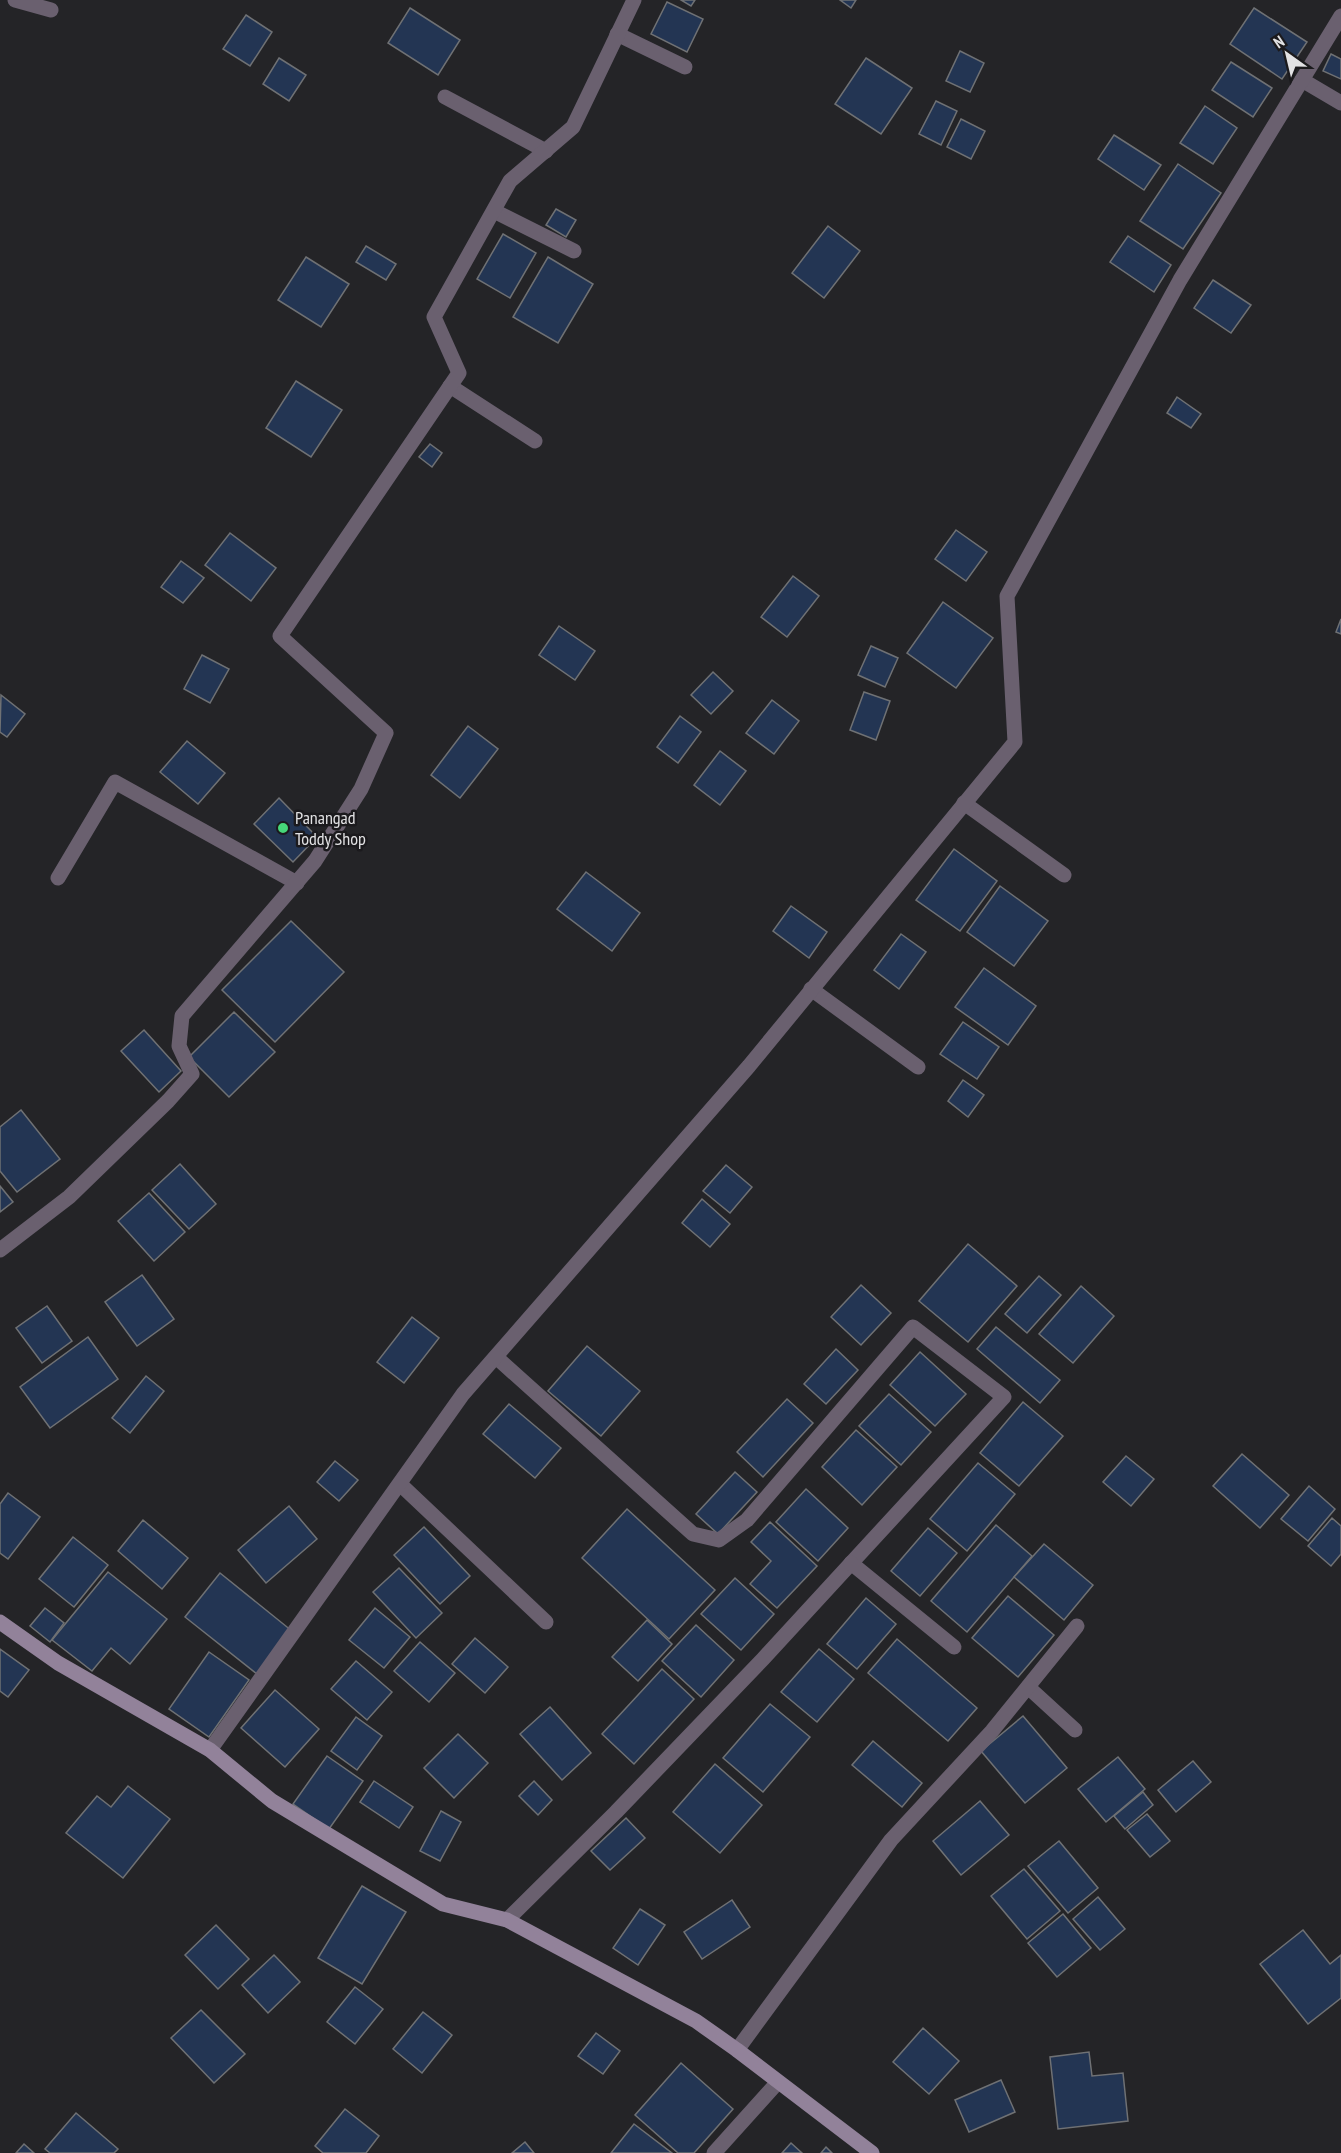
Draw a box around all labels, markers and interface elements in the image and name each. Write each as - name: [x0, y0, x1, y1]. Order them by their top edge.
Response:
- north arrow: [1257, 24, 1317, 84]
- text: N: [1269, 31, 1288, 52]
- place label: Panangad Toddy Shop: [295, 806, 366, 850]
- marker: Panangad Toddy Shop: [276, 821, 290, 835]

